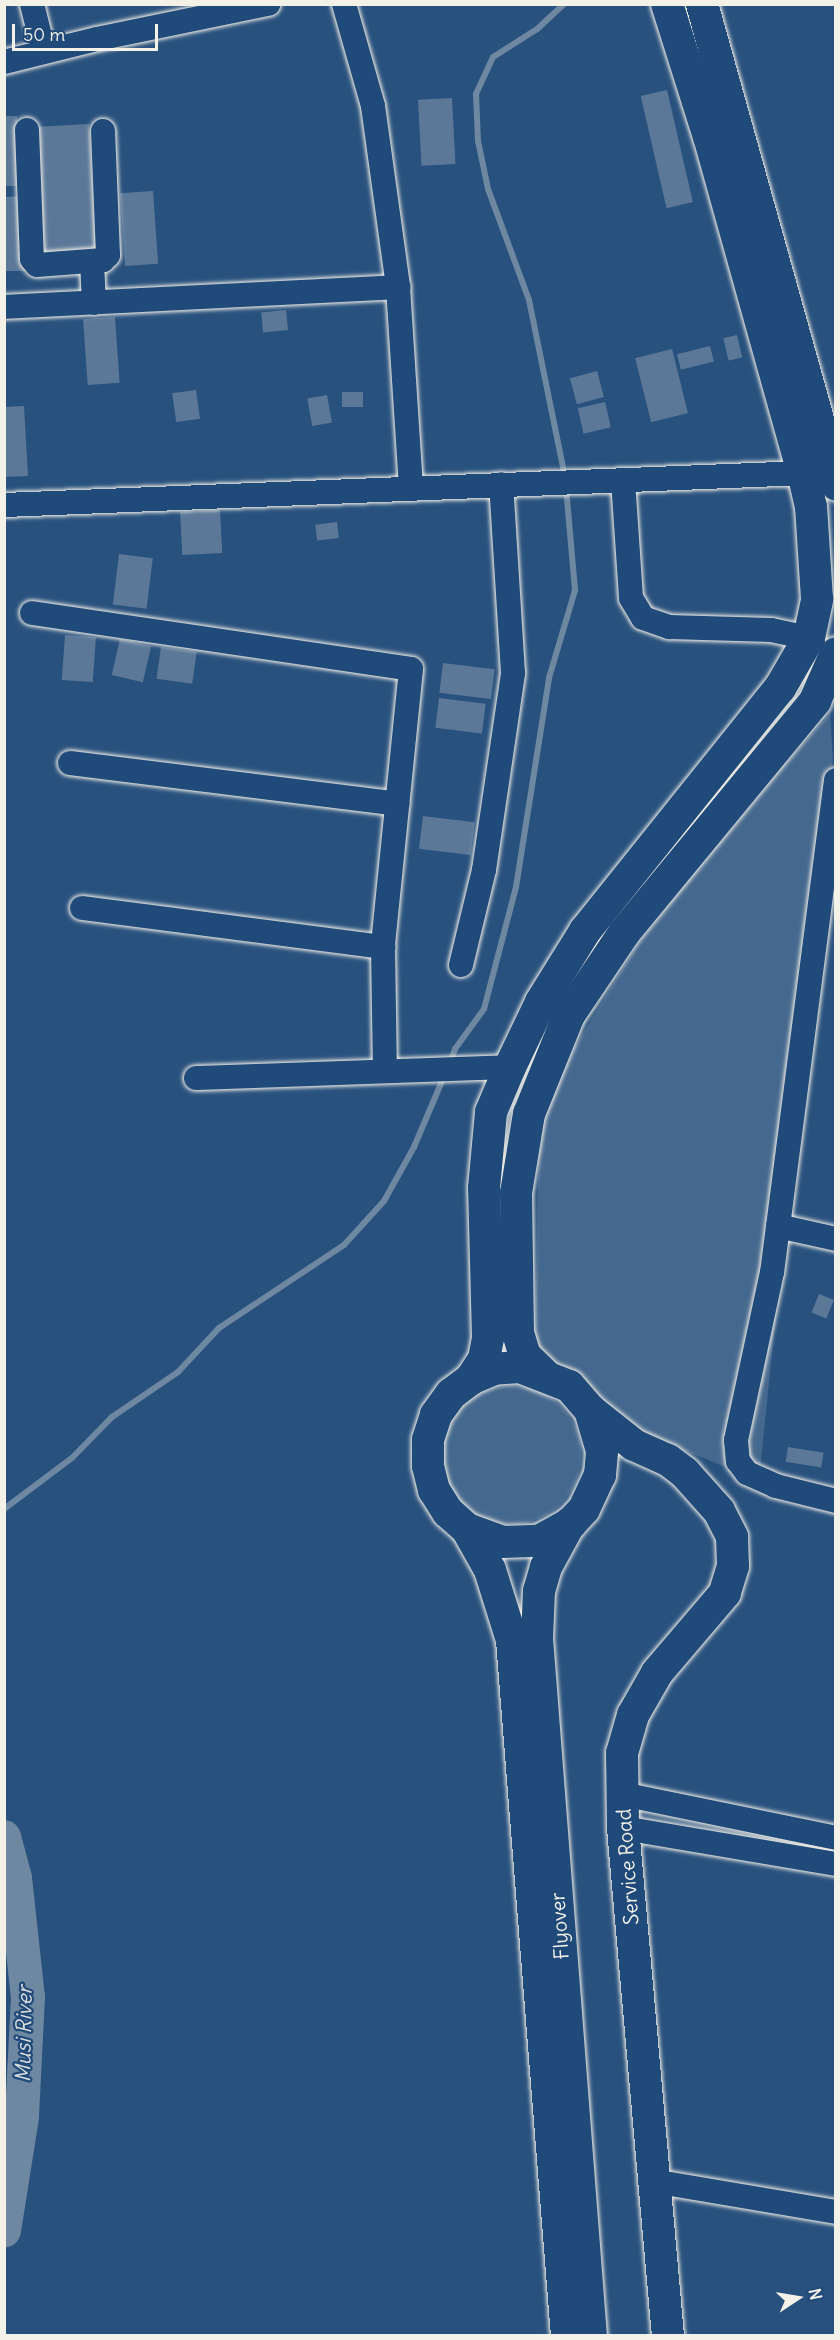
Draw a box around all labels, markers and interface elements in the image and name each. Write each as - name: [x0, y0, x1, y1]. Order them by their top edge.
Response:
- scale bar: [15, 12, 160, 50]
- text: 50 m: [23, 23, 65, 46]
- street label: Service Road: [611, 1808, 643, 1926]
- street label: Flyover: [545, 1892, 573, 1960]
- water label: Musi River: [11, 1986, 37, 2082]
- north arrow: [768, 2268, 828, 2328]
- text: N: [805, 2287, 827, 2302]

